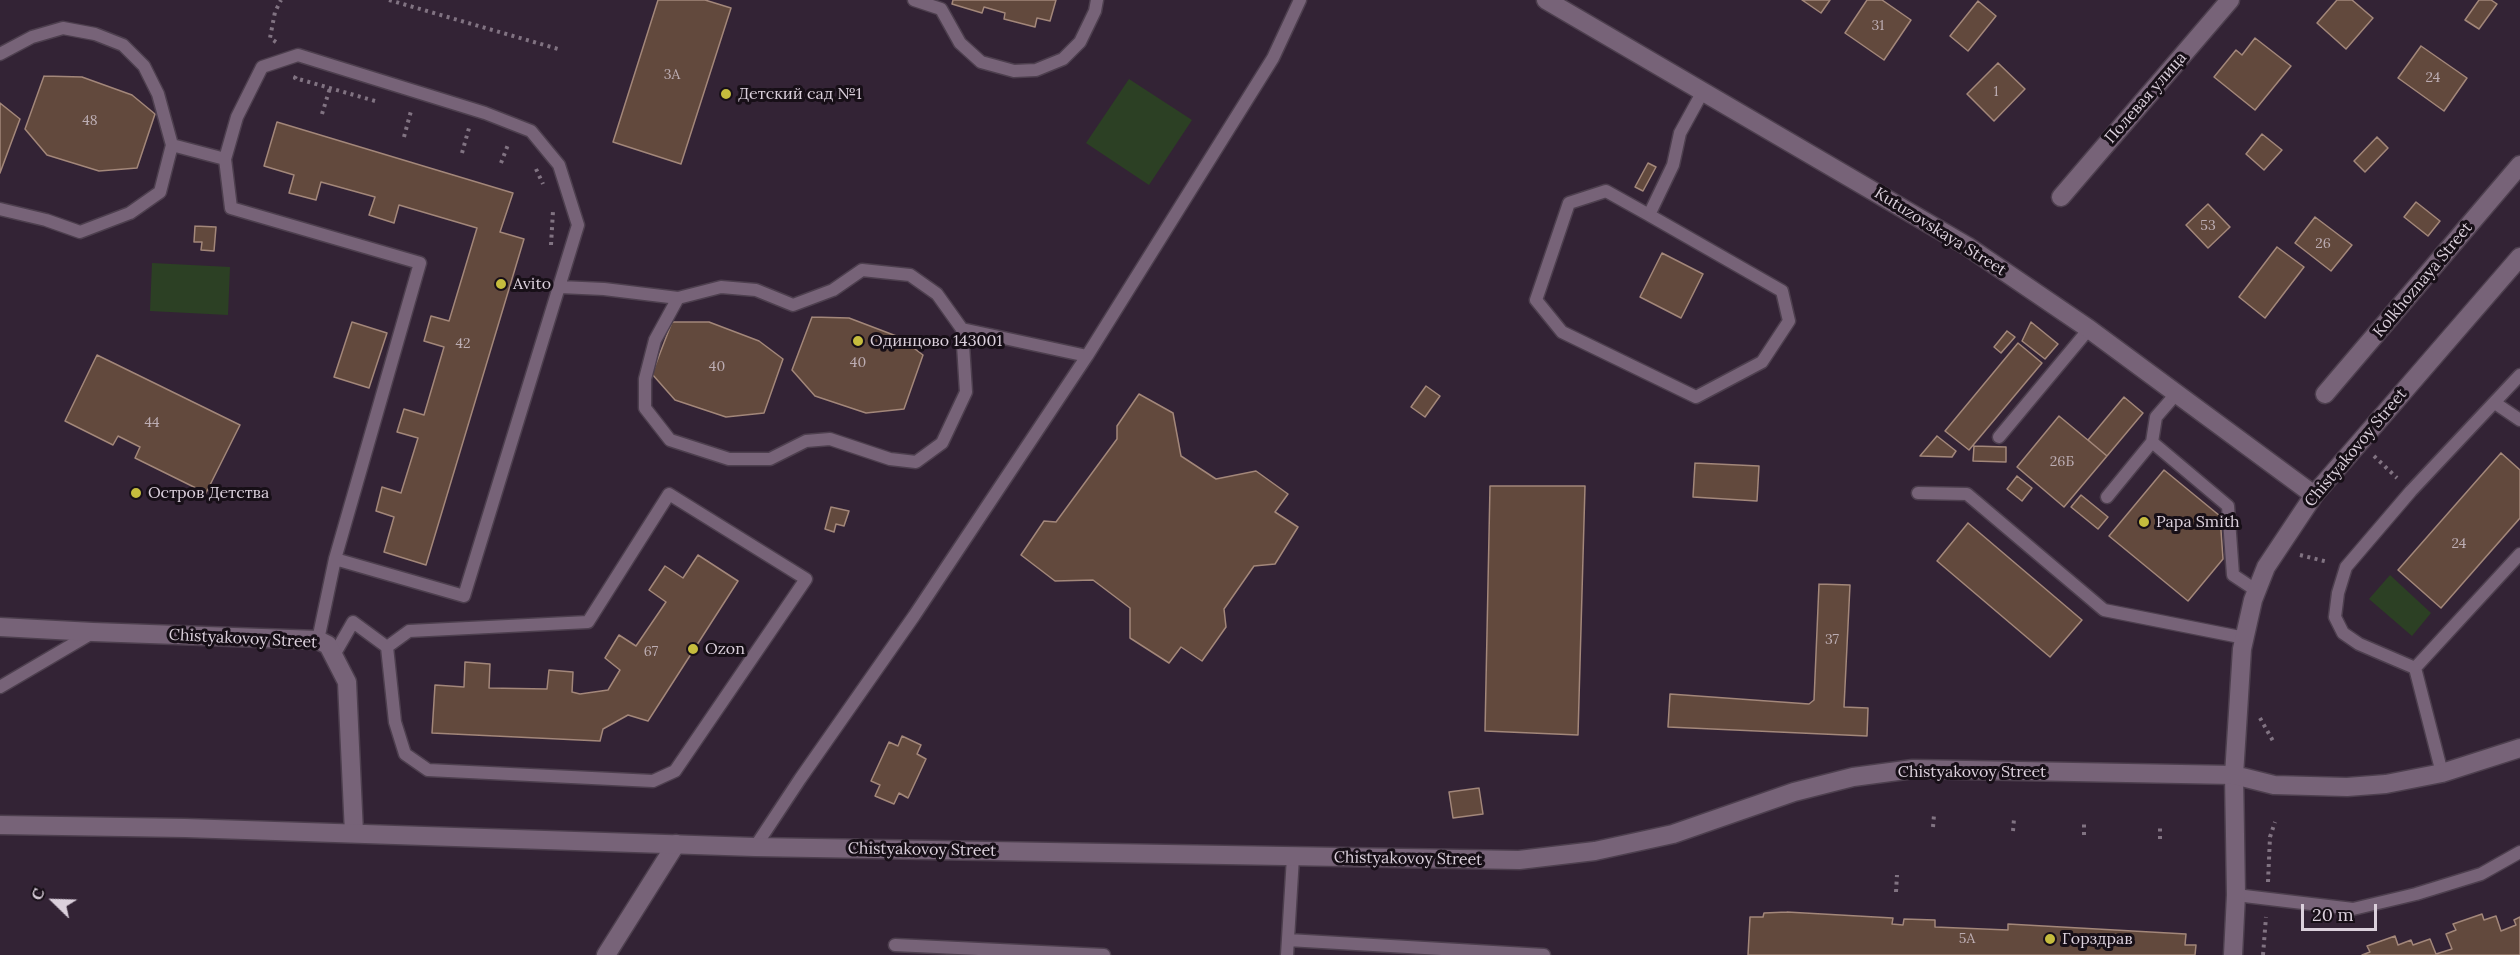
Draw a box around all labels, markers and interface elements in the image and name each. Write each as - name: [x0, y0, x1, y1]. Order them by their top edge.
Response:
- house number: 31: [1872, 18, 1884, 34]
- street label: Полевая улица: [2101, 48, 2191, 148]
- house number: 3А: [664, 67, 680, 83]
- house number: 24: [2426, 70, 2440, 86]
- place label: Детский сад №1: [738, 84, 862, 104]
- house number: 1: [1993, 84, 1999, 100]
- marker: Детский сад №1: [719, 87, 733, 101]
- house number: 48: [82, 113, 98, 129]
- street label: Kutuzovskaya Street: [1871, 184, 2009, 280]
- house number: 53: [2200, 218, 2216, 234]
- street label: Kolkhoznaya Street: [2369, 219, 2477, 341]
- house number: 26: [2315, 236, 2331, 252]
- place label: Avito: [513, 274, 551, 294]
- marker: Avito: [494, 277, 508, 291]
- place label: Одинцово 143001: [870, 331, 1002, 351]
- marker: Одинцово 143001: [851, 334, 865, 348]
- house number: 42: [455, 336, 471, 352]
- house number: 40: [850, 355, 866, 371]
- house number: 40: [709, 359, 725, 375]
- street label: Chistyakovoy Street: [2301, 385, 2411, 511]
- house number: 44: [144, 415, 160, 431]
- house number: 26Б: [2050, 454, 2074, 470]
- place label: Остров Детства: [148, 483, 269, 503]
- marker: Остров Детства: [129, 486, 143, 500]
- place label: Papa Smith: [2156, 512, 2240, 532]
- marker: Papa Smith: [2137, 515, 2151, 529]
- house number: 24: [2452, 536, 2466, 552]
- street label: Chistyakovoy Street: [168, 626, 318, 652]
- house number: 37: [1825, 632, 1839, 648]
- place label: Ozon: [705, 639, 745, 659]
- marker: Ozon: [686, 642, 700, 656]
- house number: 67: [644, 644, 658, 660]
- street label: Chistyakovoy Street: [1898, 762, 2046, 782]
- street label: Chistyakovoy Street: [848, 839, 996, 861]
- street label: Chistyakovoy Street: [1334, 848, 1482, 870]
- north arrow: [24, 871, 84, 931]
- text: С: [26, 885, 49, 903]
- scale bar: [2304, 892, 2380, 930]
- text: 20 m: [2312, 903, 2354, 926]
- place label: Горздрав: [2062, 929, 2133, 949]
- house number: 5А: [1959, 931, 1975, 947]
- marker: Горздрав: [2043, 932, 2057, 946]

